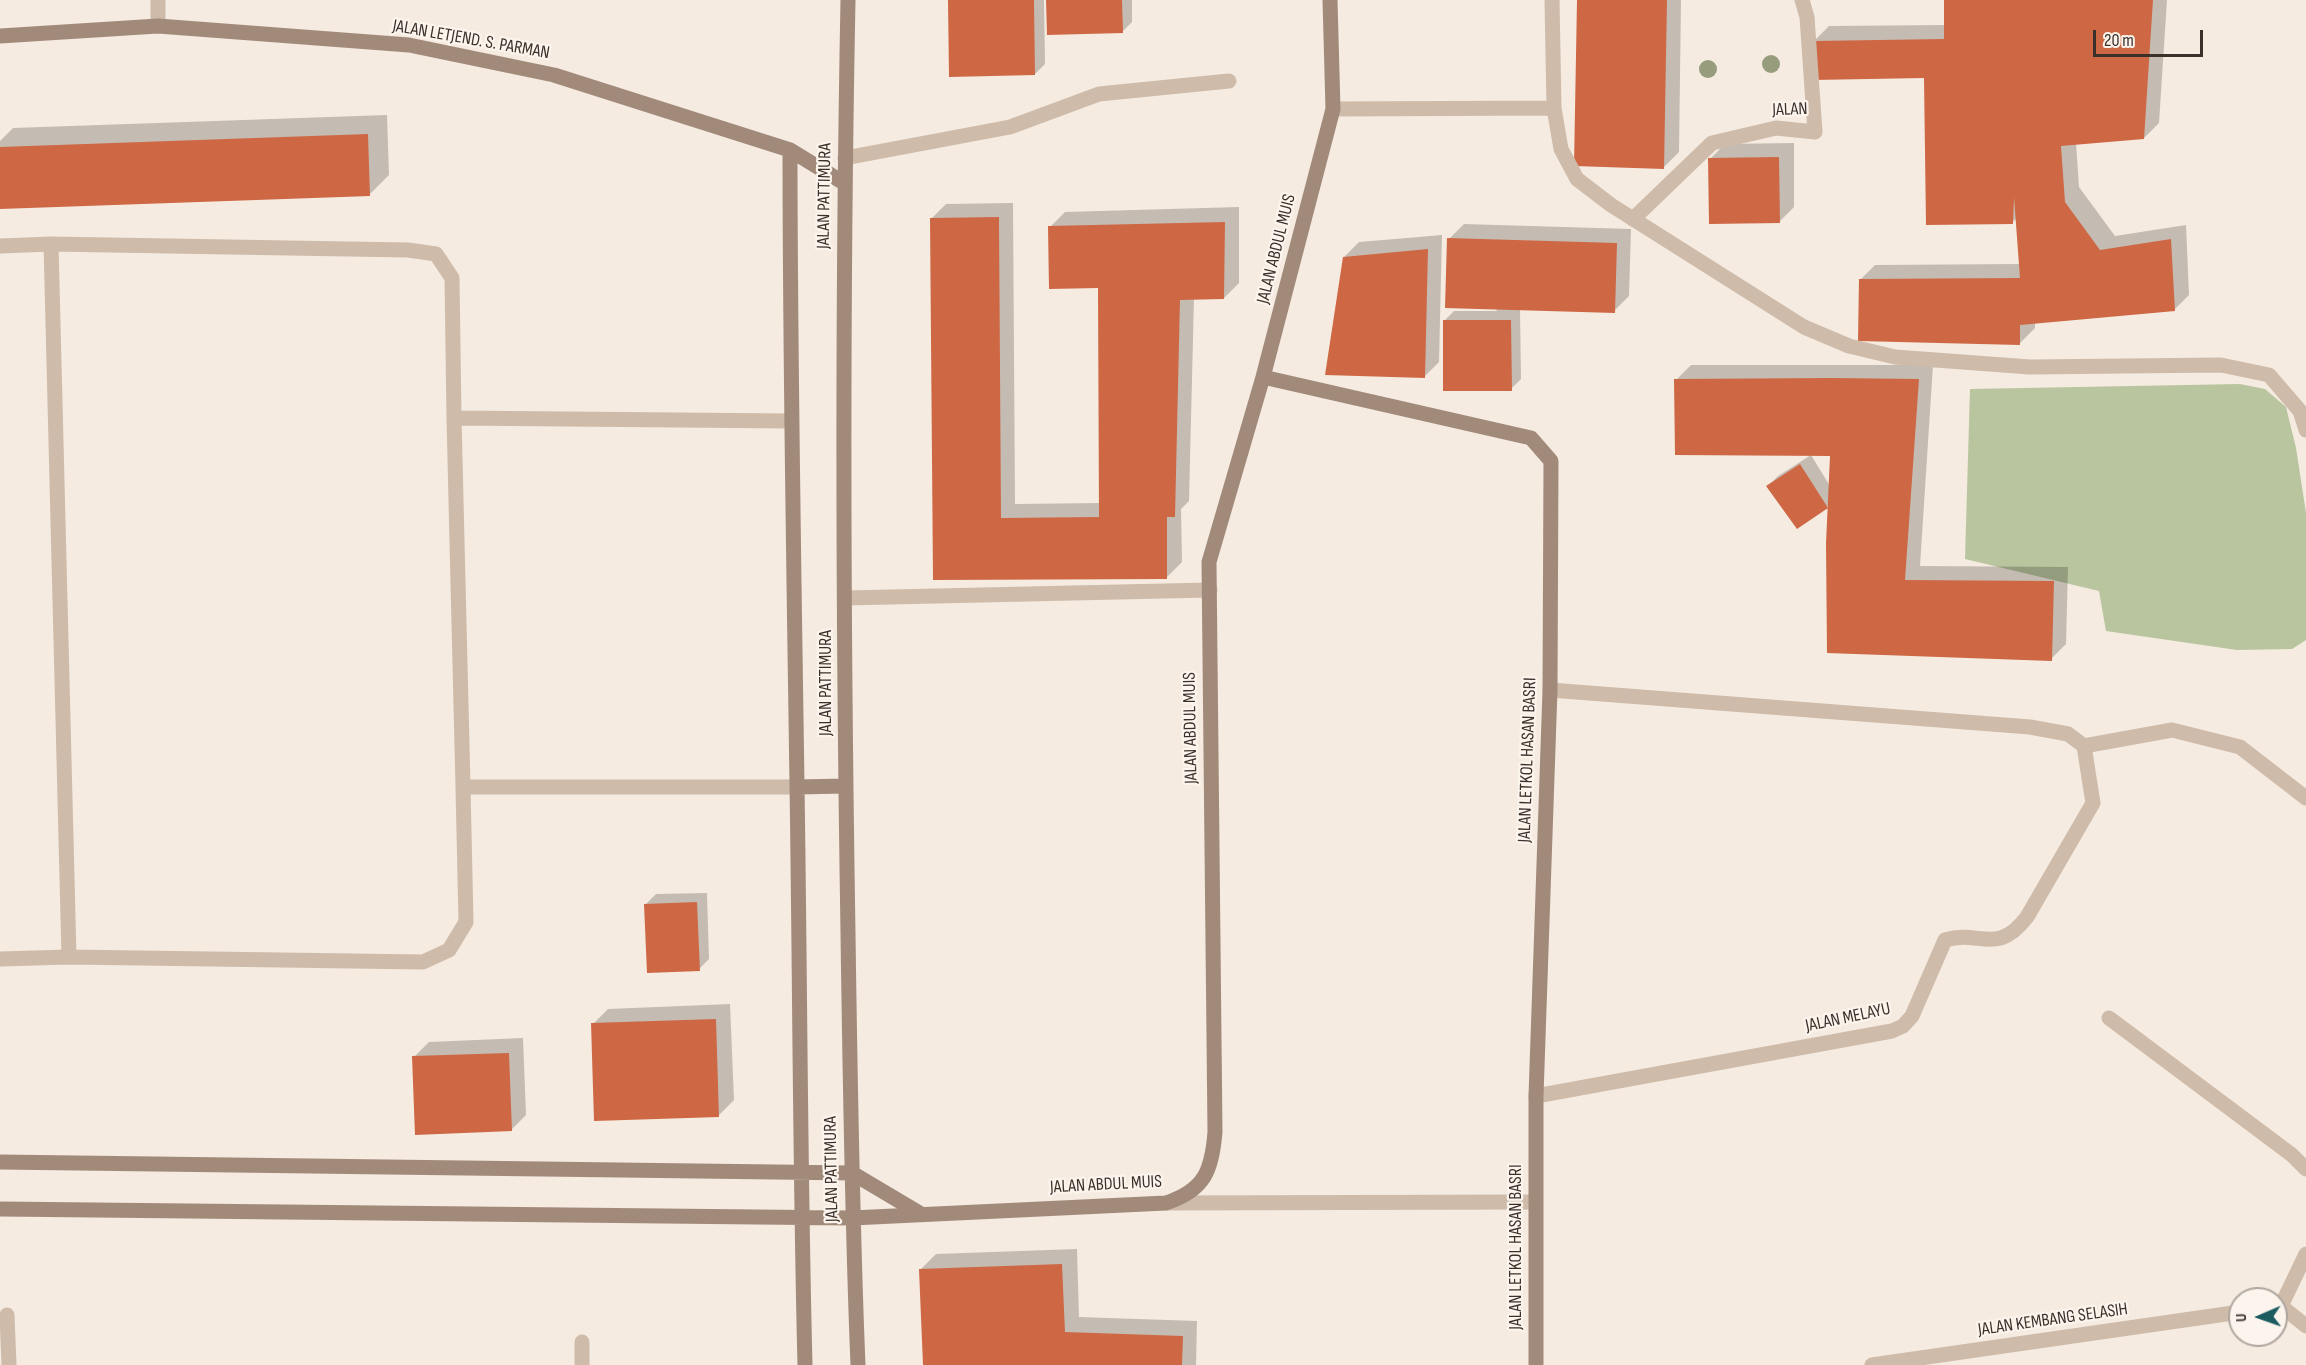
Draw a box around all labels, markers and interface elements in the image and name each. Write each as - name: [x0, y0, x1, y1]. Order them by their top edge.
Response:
- street label: JALAN LETJEND. S. PARMAN: [391, 16, 551, 64]
- scale bar: [2096, 18, 2206, 56]
- text: 20 m: [2104, 30, 2134, 51]
- street label: JALAN: [1772, 99, 1808, 121]
- street label: JALAN PATTIMURA: [813, 143, 837, 249]
- street label: JALAN ABDUL MUIS: [1253, 192, 1301, 306]
- street label: JALAN PATTIMURA: [815, 630, 837, 736]
- street label: JALAN ABDUL MUIS: [1179, 672, 1203, 784]
- street label: JALAN LETKOL HASAN BASRI: [1514, 677, 1542, 843]
- street label: JALAN MELAYU: [1804, 998, 1892, 1038]
- street label: JALAN PATTIMURA: [820, 1116, 844, 1222]
- street label: JALAN LETKOL HASAN BASRI: [1505, 1164, 1527, 1330]
- street label: JALAN ABDUL MUIS: [1050, 1171, 1162, 1199]
- north arrow: [2228, 1287, 2288, 1347]
- street label: JALAN KEMBANG SELASIH: [1977, 1299, 2129, 1341]
- text: U: [2232, 1313, 2251, 1322]

